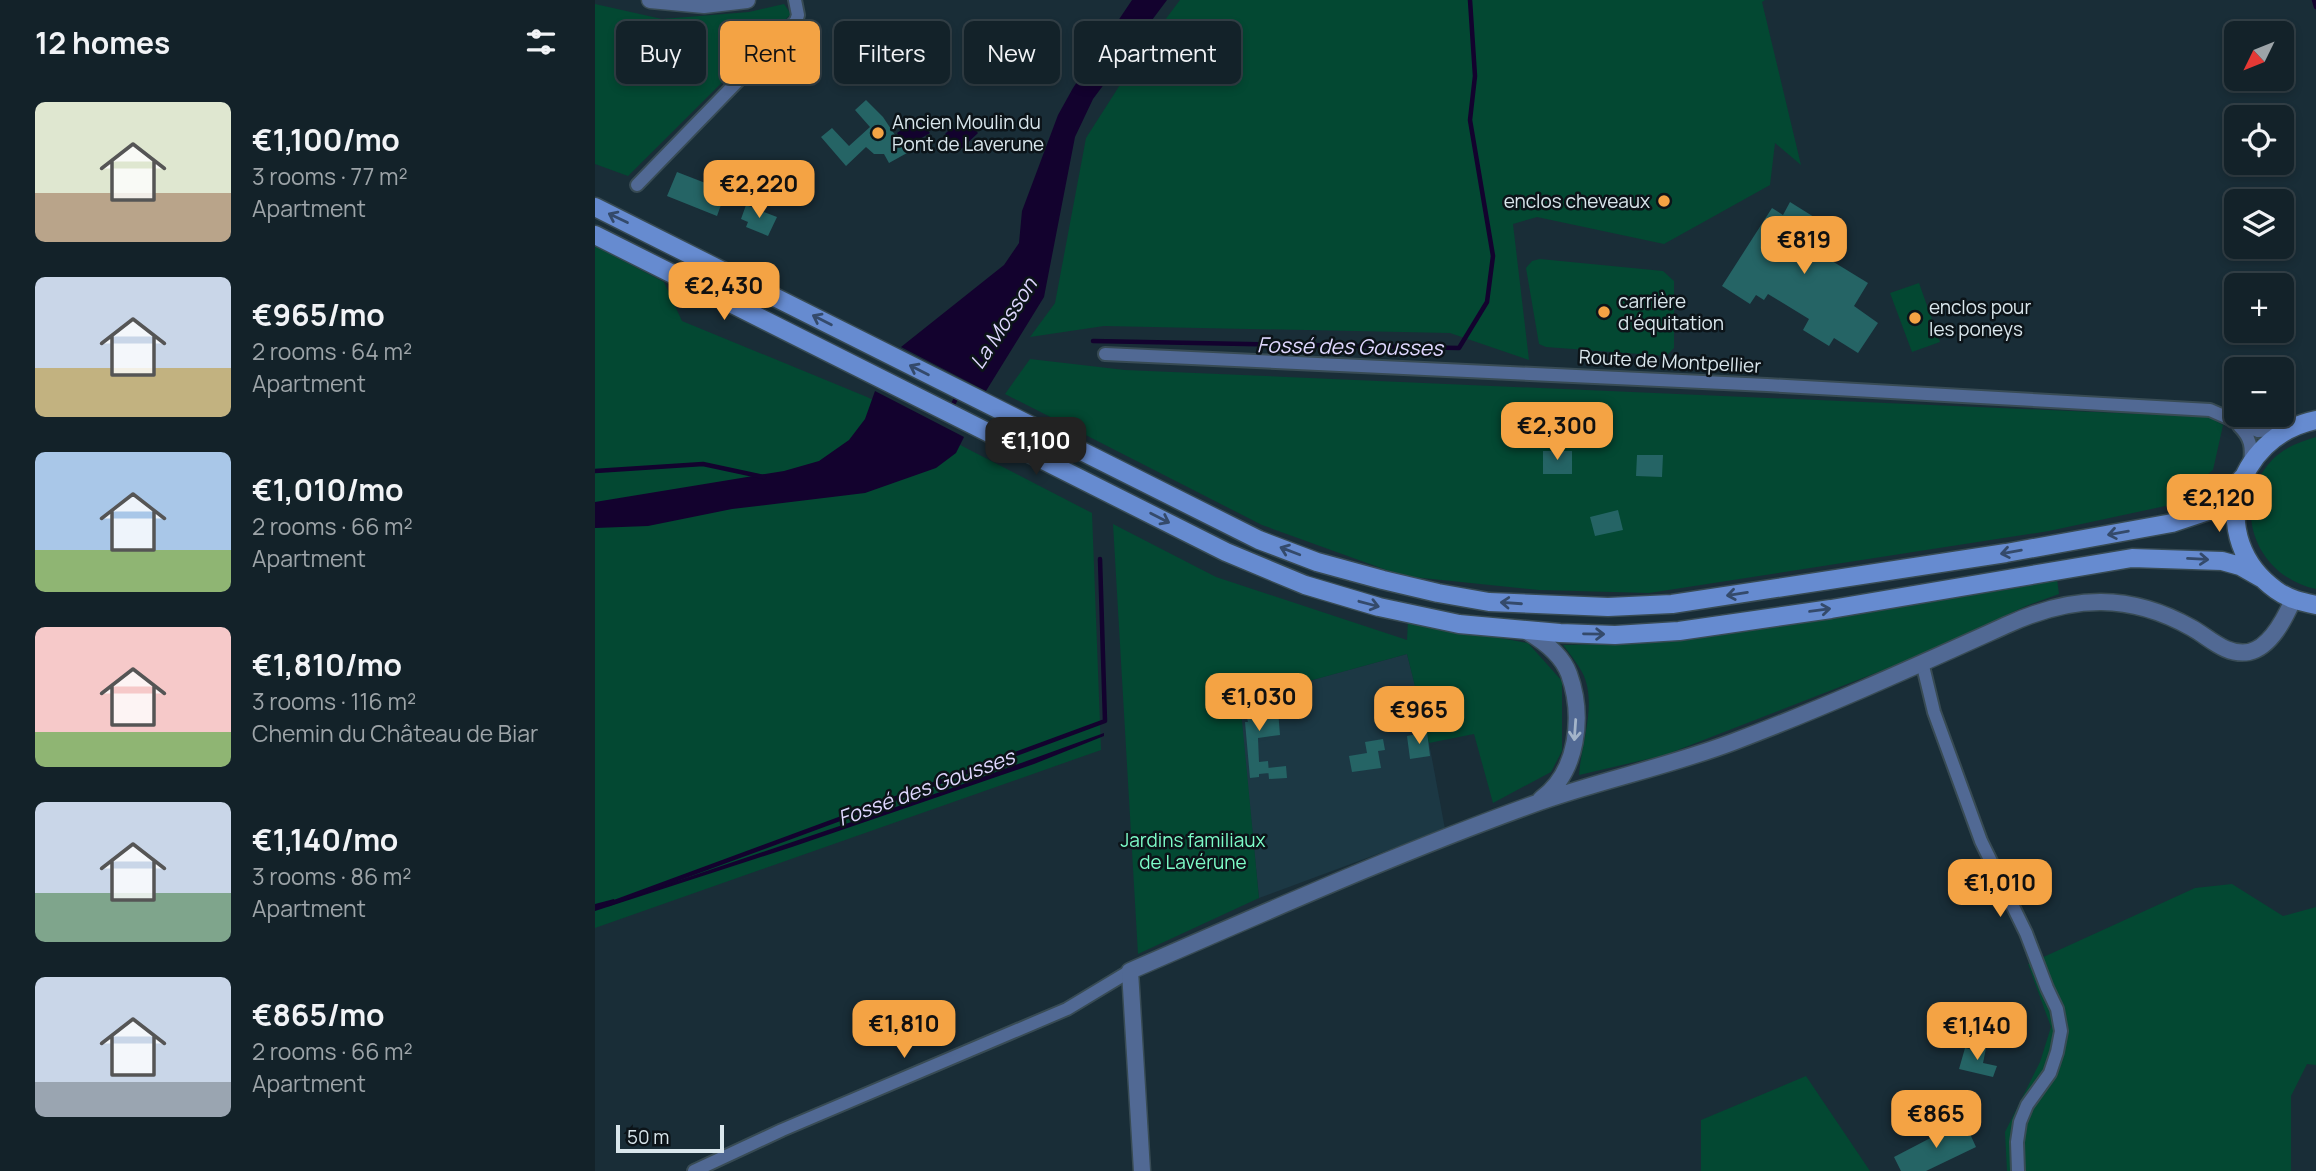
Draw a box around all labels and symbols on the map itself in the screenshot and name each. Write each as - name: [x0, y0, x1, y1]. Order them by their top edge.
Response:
- north arrow: [2224, 21, 2294, 91]
- place label: Ancien Moulin du Pont de Laverune: [892, 109, 1044, 157]
- marker: Ancien Moulin du Pont de Laverune: [870, 125, 886, 141]
- pin: €2,220: [702, 160, 816, 220]
- place label: enclos cheveaux: [1504, 188, 1650, 214]
- marker: enclos cheveaux: [1656, 193, 1672, 209]
- one-way arrow: [608, 211, 629, 225]
- pin: €819: [1763, 216, 1845, 276]
- pin: €2,430: [667, 262, 781, 322]
- water label: La Mosson: [963, 271, 1044, 374]
- place label: carrière d'équitation: [1618, 288, 1724, 336]
- place label: enclos pour les poneys: [1929, 294, 2031, 342]
- marker: carrière d'équitation: [1596, 304, 1612, 320]
- marker: enclos pour les poneys: [1907, 310, 1923, 326]
- one-way arrow: [812, 313, 832, 327]
- water label: Fossé des Gousses: [1257, 330, 1445, 362]
- street label: Route de Montpellier: [1578, 343, 1762, 379]
- one-way arrow: [910, 362, 930, 376]
- pin: €2,300: [1500, 402, 1614, 462]
- pin: €1,100: [979, 418, 1093, 477]
- pin: €2,120: [2162, 475, 2276, 534]
- one-way arrow: [1149, 512, 1170, 526]
- one-way arrow: [2108, 527, 2130, 540]
- one-way arrow: [1279, 544, 1301, 557]
- one-way arrow: [2000, 546, 2023, 560]
- one-way arrow: [2187, 553, 2210, 566]
- one-way arrow: [1726, 588, 1749, 601]
- one-way arrow: [1500, 596, 1522, 609]
- one-way arrow: [1358, 599, 1380, 612]
- one-way arrow: [1808, 603, 1831, 616]
- one-way arrow: [1583, 627, 1606, 641]
- pin: €1,030: [1202, 674, 1316, 733]
- pin: €965: [1378, 686, 1460, 746]
- one-way arrow: [1568, 719, 1581, 741]
- water label: Fossé des Gousses: [834, 741, 1020, 832]
- park label: Jardins familiaux de Lavérune: [1120, 827, 1266, 875]
- pin: €1,010: [1943, 860, 2057, 919]
- pin: €1,810: [847, 1000, 961, 1060]
- pin: €1,140: [1920, 1002, 2034, 1062]
- pin: €865: [1895, 1090, 1977, 1150]
- scale bar: [616, 1122, 725, 1154]

